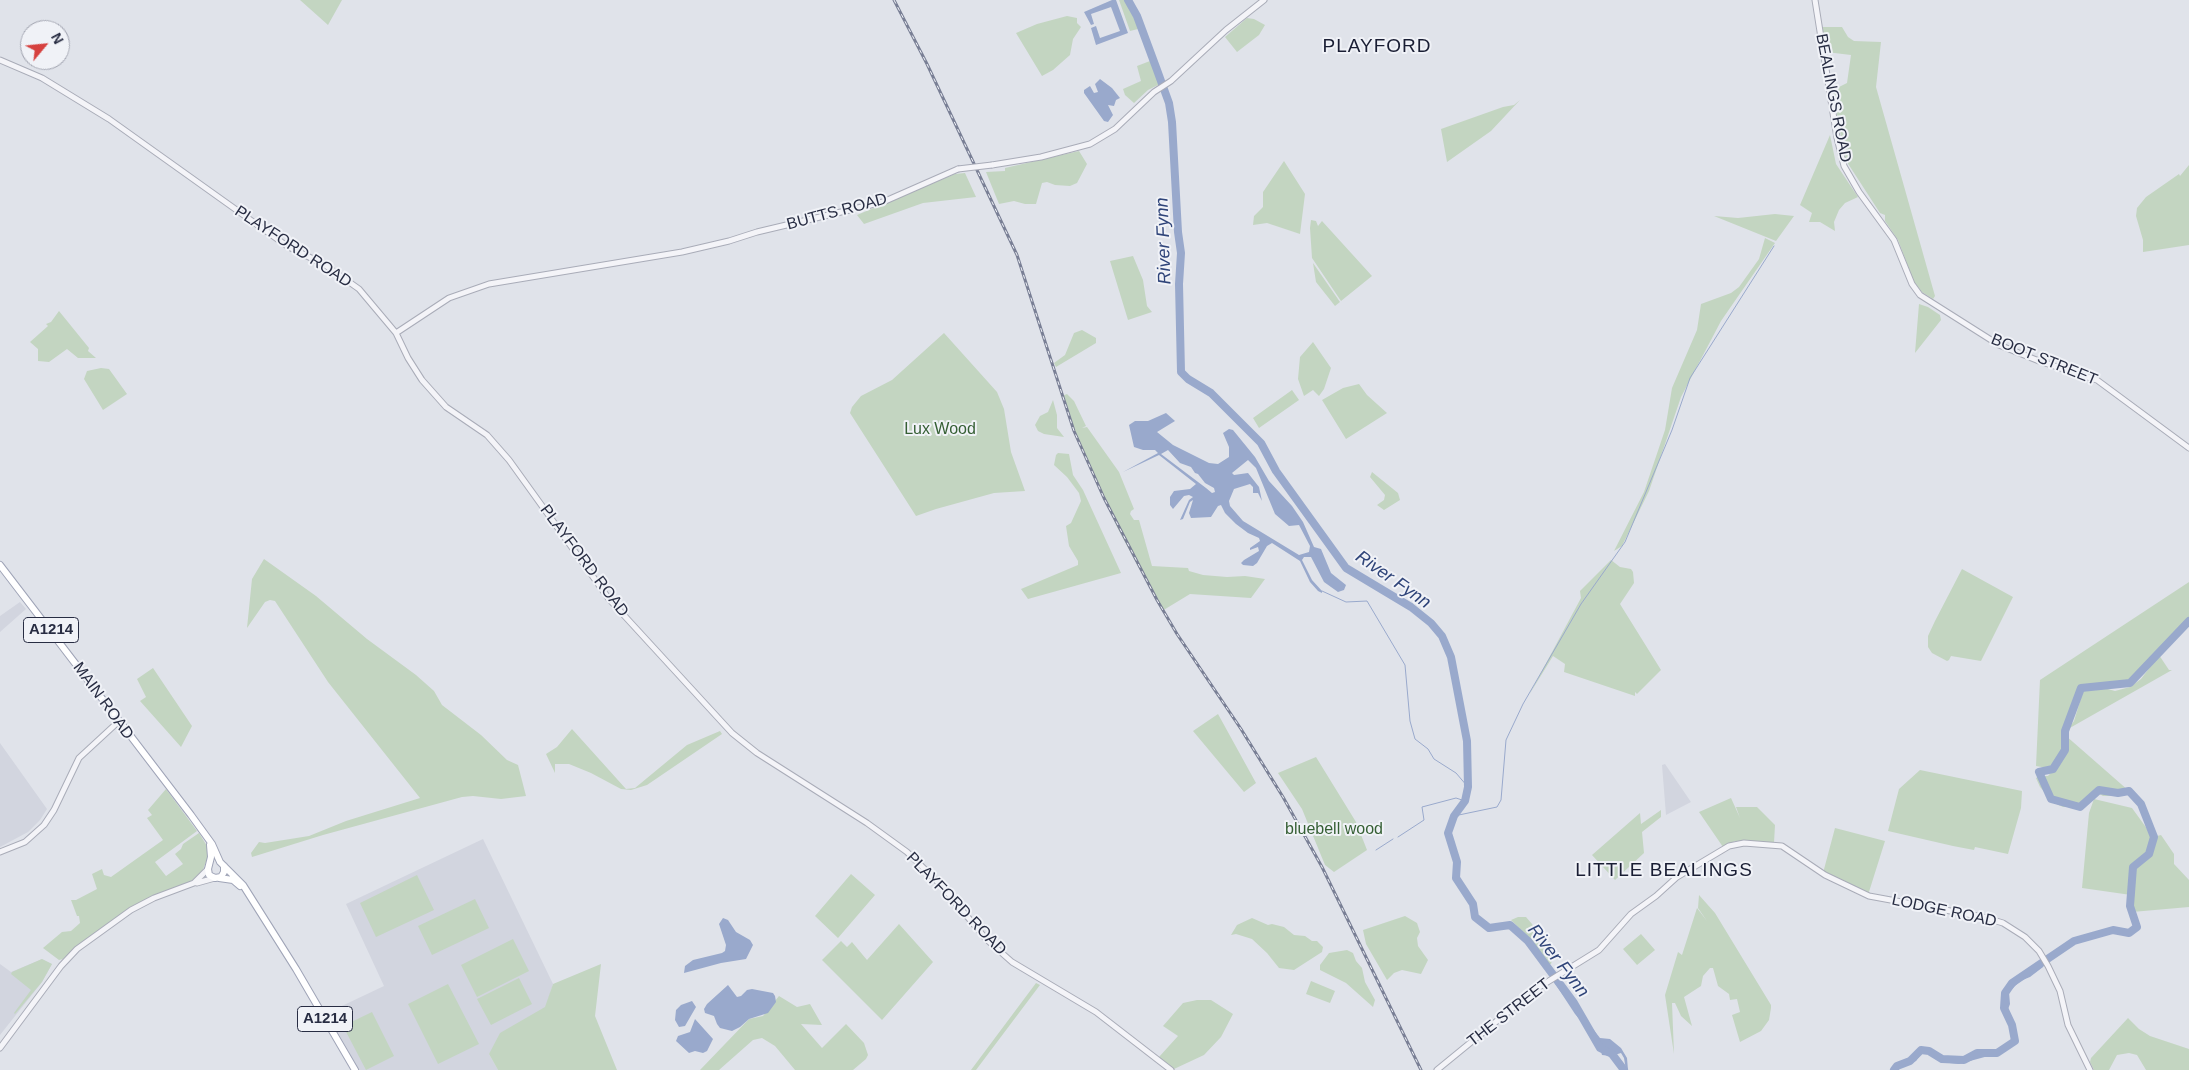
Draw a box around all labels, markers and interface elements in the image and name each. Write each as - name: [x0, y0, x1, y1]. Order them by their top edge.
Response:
- north arrow: [20, 20, 70, 70]
- text: N: [48, 30, 67, 47]
- street label: BEALINGS ROAD: [1811, 32, 1855, 164]
- district label: PLAYFORD: [1321, 36, 1433, 58]
- street label: BUTTS ROAD: [785, 189, 889, 235]
- water label: River Fynn: [1152, 197, 1176, 285]
- street label: PLAYFORD ROAD: [231, 202, 355, 292]
- street label: BOOT STREET: [1988, 330, 2100, 390]
- park label: Lux Wood: [904, 420, 976, 440]
- street label: PLAYFORD ROAD: [535, 501, 633, 621]
- water label: River Fynn: [1351, 546, 1435, 614]
- road number: A1214: [23, 618, 78, 642]
- street label: MAIN ROAD: [69, 659, 137, 743]
- park label: bluebell wood: [1285, 820, 1383, 840]
- street label: PLAYFORD ROAD: [902, 849, 1010, 959]
- district label: LITTLE BEALINGS: [1573, 860, 1755, 882]
- street label: LODGE ROAD: [1890, 891, 1998, 931]
- water label: River Fynn: [1523, 920, 1593, 1002]
- street label: THE STREET: [1464, 975, 1554, 1051]
- road number: A1214: [298, 1006, 352, 1032]

